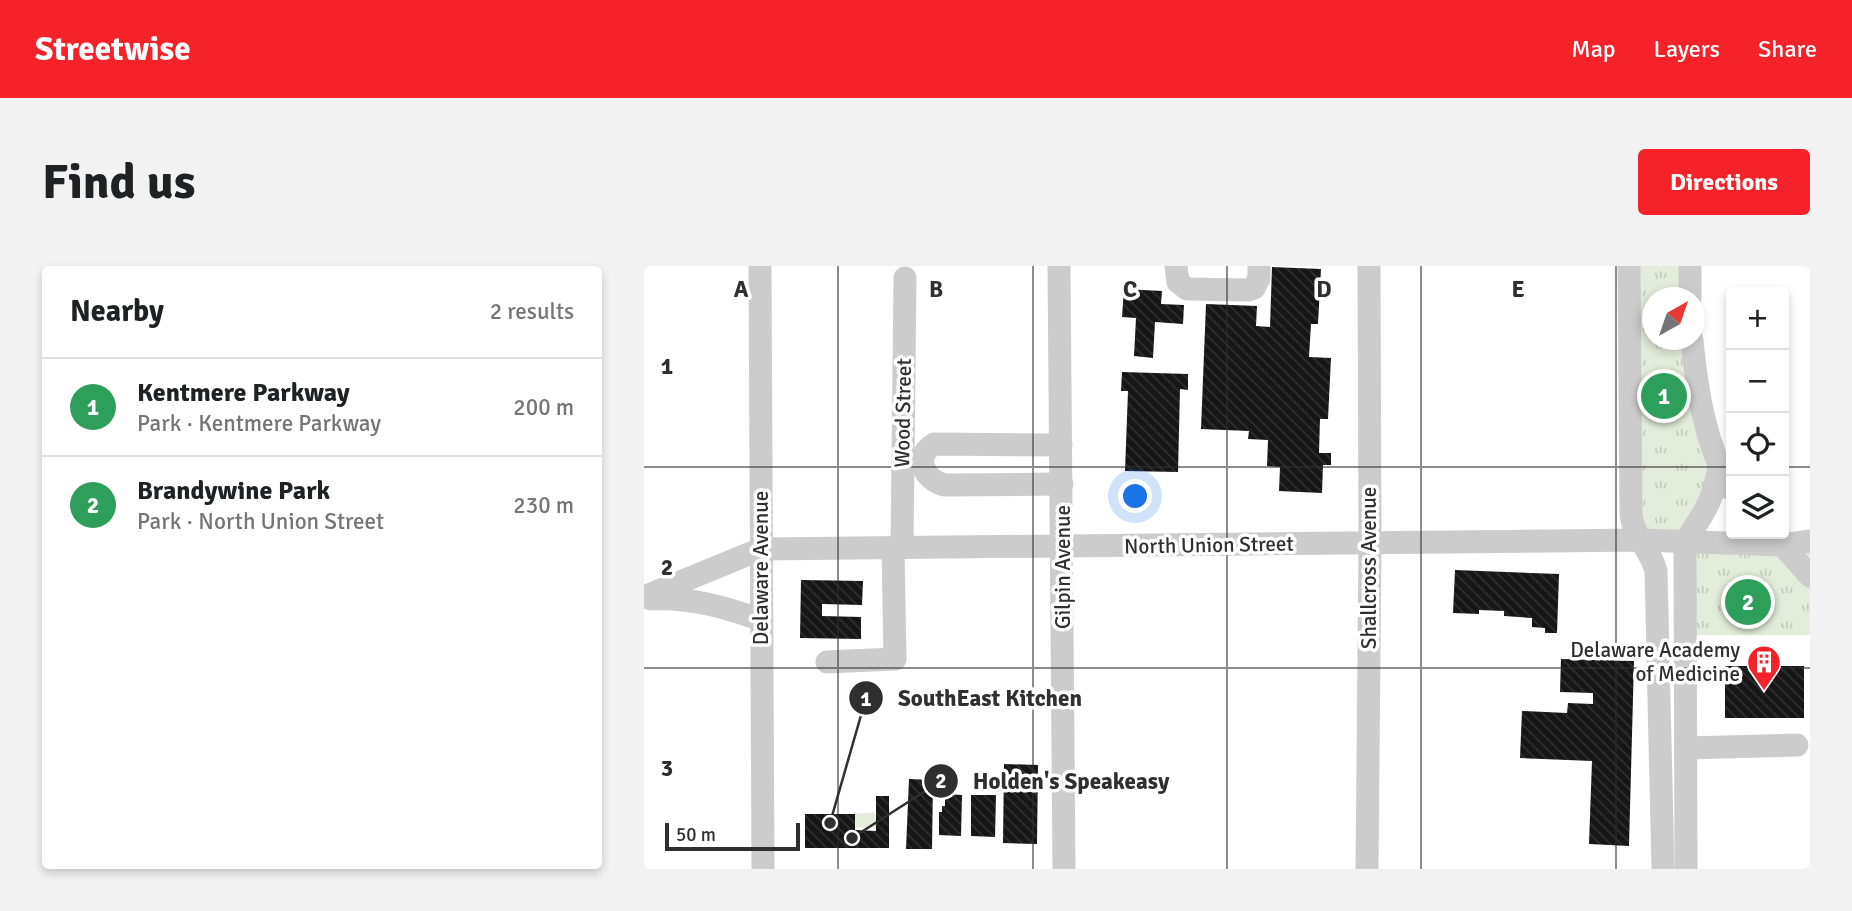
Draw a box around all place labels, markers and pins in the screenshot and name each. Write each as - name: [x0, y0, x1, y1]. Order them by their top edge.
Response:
- pin: 1: [1641, 370, 1687, 422]
- pin: 2: [1725, 576, 1771, 628]
- place label: Delaware Academy of Medicine: [1570, 637, 1740, 687]
- building icon: Delaware Academy of Medicine: [1745, 643, 1783, 692]
- callout: SouthEast Kitchen: [849, 676, 1096, 720]
- callout: Holden's Speakeasy: [924, 759, 1184, 803]

